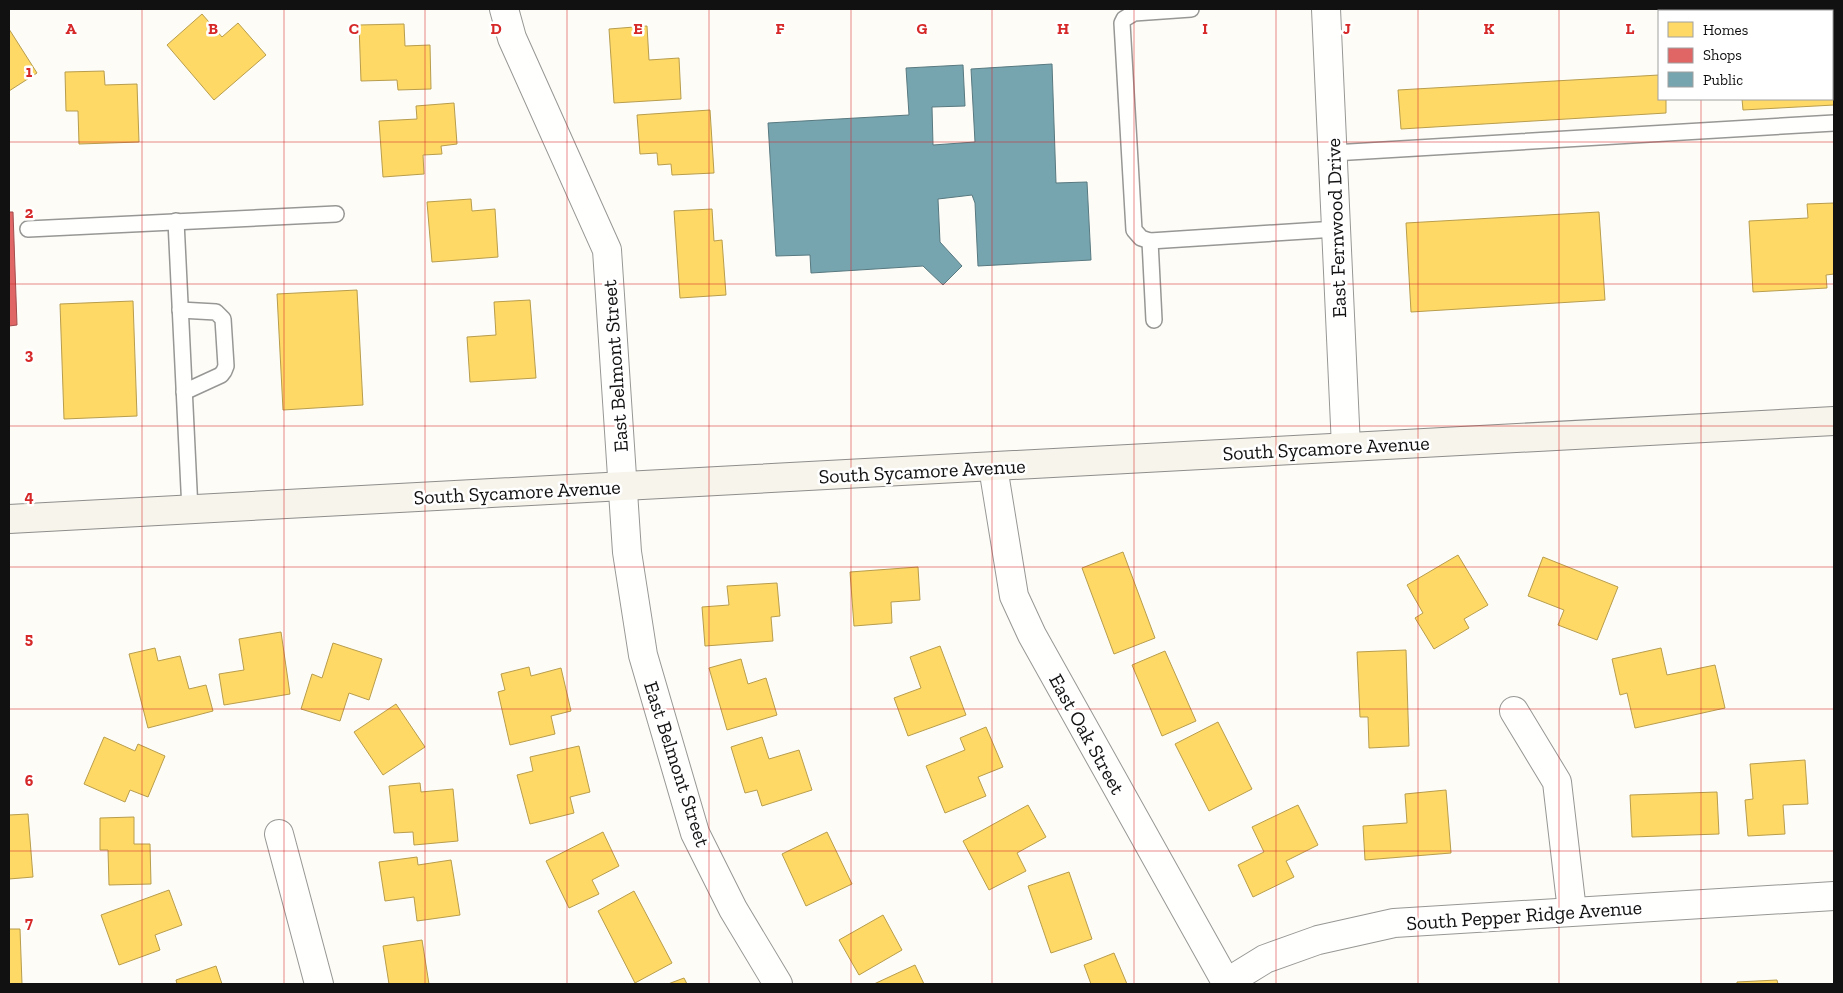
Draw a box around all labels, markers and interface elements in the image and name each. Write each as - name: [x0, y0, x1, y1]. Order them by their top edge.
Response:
- legend: [1658, 10, 1833, 100]
- text: A: [66, 19, 77, 38]
- text: B: [208, 19, 218, 38]
- text: C: [349, 19, 359, 38]
- text: D: [490, 19, 502, 38]
- text: E: [633, 19, 643, 38]
- text: F: [775, 19, 785, 38]
- text: G: [917, 19, 928, 38]
- text: H: [1057, 19, 1069, 38]
- text: I: [1202, 19, 1208, 38]
- text: J: [1343, 19, 1351, 38]
- text: K: [1484, 19, 1495, 38]
- text: L: [1626, 19, 1635, 38]
- text: Homes: [1703, 21, 1748, 39]
- text: Shops: [1703, 46, 1742, 64]
- text: 1: [26, 62, 33, 81]
- text: Public: [1703, 71, 1743, 89]
- street label: East Fernwood Drive: [1321, 138, 1351, 318]
- text: 2: [25, 203, 34, 222]
- street label: East Belmont Street: [597, 279, 633, 453]
- text: 3: [25, 345, 34, 364]
- street label: South Sycamore Avenue: [1222, 431, 1430, 465]
- street label: South Sycamore Avenue: [818, 454, 1026, 488]
- street label: South Sycamore Avenue: [413, 475, 621, 509]
- text: 4: [24, 487, 34, 506]
- text: 5: [25, 629, 33, 648]
- street label: East Oak Street: [1044, 670, 1130, 799]
- street label: East Belmont Street: [639, 678, 715, 850]
- text: 6: [25, 771, 34, 790]
- street label: South Pepper Ridge Avenue: [1405, 895, 1643, 935]
- text: 7: [25, 913, 33, 932]

